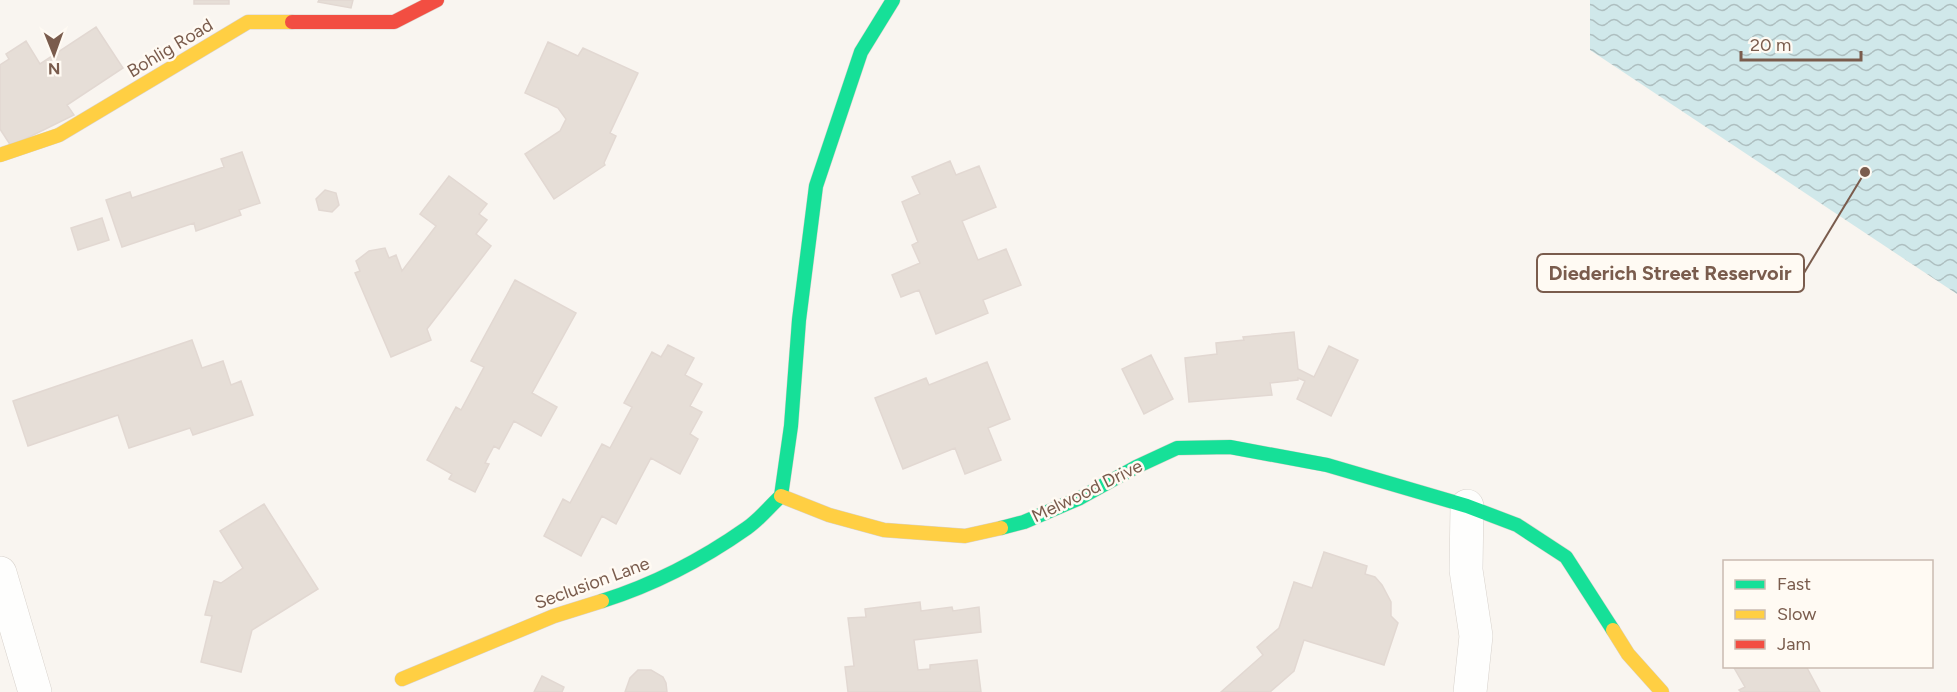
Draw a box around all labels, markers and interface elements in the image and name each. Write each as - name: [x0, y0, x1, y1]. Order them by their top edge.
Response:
- street label: Bohlig Road: [123, 14, 217, 82]
- north arrow: [24, 24, 84, 84]
- scale bar: [1741, 24, 1861, 62]
- text: 20 m: [1750, 34, 1791, 56]
- text: N: [48, 59, 61, 78]
- callout: Diederich Street Reservoir: [1537, 254, 1804, 292]
- text: Diederich Street Reservoir: [1548, 261, 1792, 285]
- street label: Melwood Drive: [1028, 455, 1146, 527]
- street label: Seclusion Lane: [532, 552, 653, 614]
- legend: [1723, 560, 1933, 668]
- text: Fast: [1777, 573, 1811, 595]
- text: Slow: [1777, 603, 1816, 625]
- text: Jam: [1777, 633, 1811, 655]

